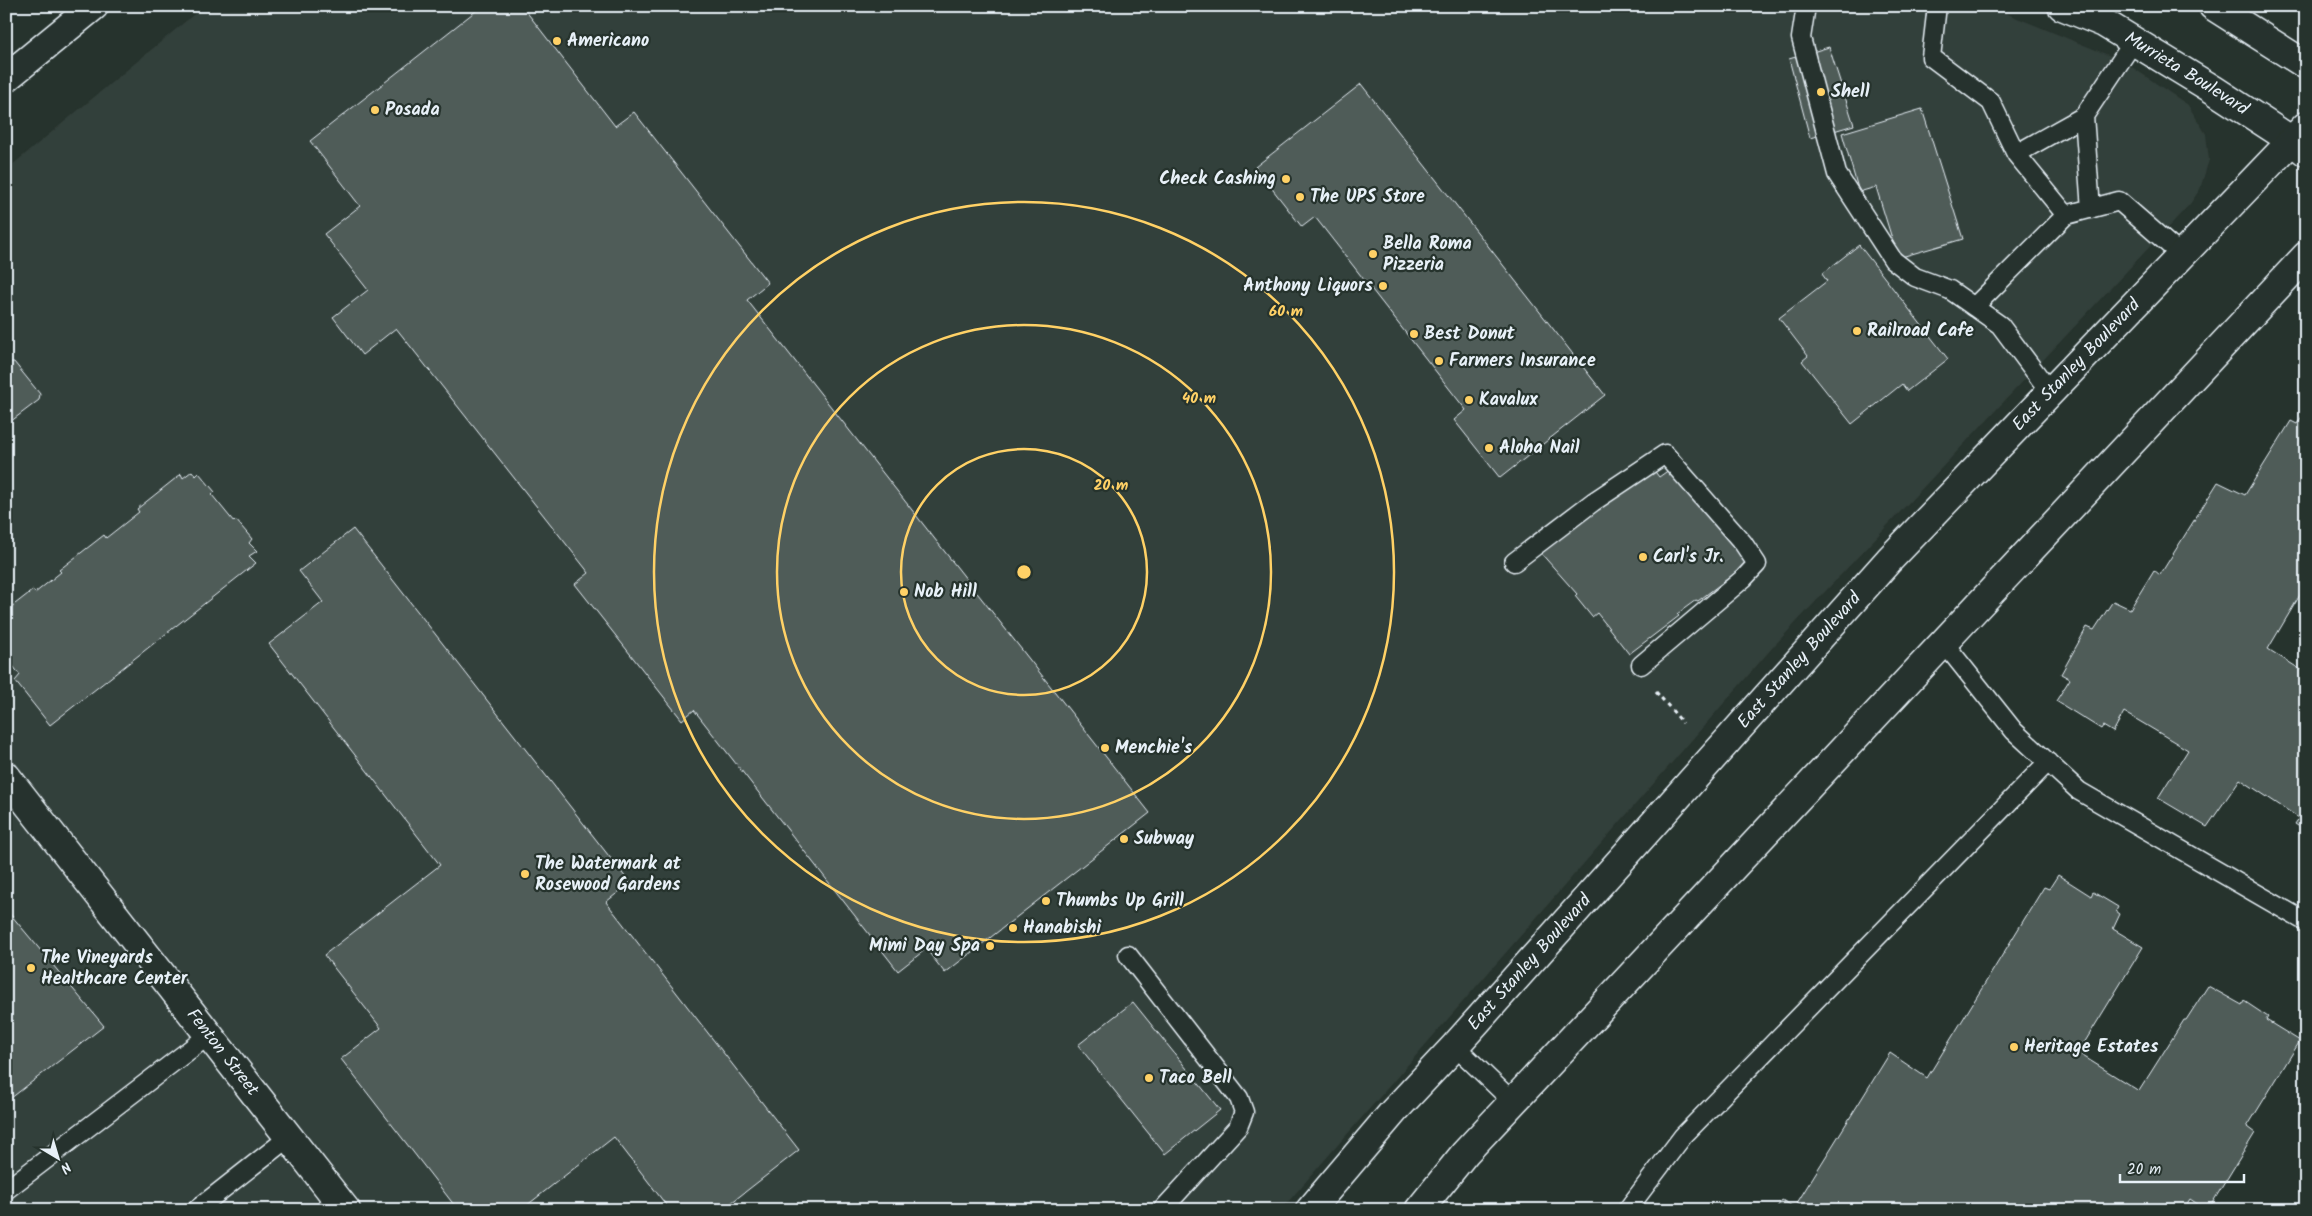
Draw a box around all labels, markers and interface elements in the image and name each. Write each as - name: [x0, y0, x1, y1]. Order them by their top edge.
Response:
- street label: Murrieta Boulevard: [2119, 24, 2255, 124]
- place label: Americano: [567, 27, 649, 56]
- marker: Americano: [551, 35, 563, 47]
- place label: Shell: [1831, 78, 1870, 107]
- marker: Shell: [1815, 86, 1827, 98]
- place label: Posada: [385, 96, 440, 125]
- marker: Posada: [369, 104, 381, 116]
- place label: Check Cashing: [1159, 165, 1276, 194]
- marker: Check Cashing: [1280, 173, 1292, 185]
- place label: The UPS Store: [1310, 183, 1425, 212]
- marker: The UPS Store: [1294, 191, 1306, 203]
- place label: Bella Roma Pizzeria: [1383, 230, 1472, 280]
- marker: Bella Roma Pizzeria: [1367, 248, 1379, 260]
- place label: Anthony Liquors: [1243, 272, 1374, 301]
- marker: Anthony Liquors: [1377, 280, 1389, 292]
- street label: East Stanley Boulevard: [2005, 291, 2148, 438]
- text: 60 m: [1269, 300, 1303, 324]
- place label: Railroad Cafe: [1867, 317, 1974, 346]
- place label: Best Donut: [1424, 320, 1515, 349]
- marker: Railroad Cafe: [1851, 325, 1863, 337]
- marker: Best Donut: [1408, 328, 1420, 340]
- place label: Farmers Insurance: [1449, 347, 1596, 376]
- marker: Farmers Insurance: [1433, 355, 1445, 367]
- place label: Kavalux: [1479, 386, 1538, 415]
- text: 40 m: [1182, 387, 1216, 411]
- marker: Kavalux: [1463, 394, 1475, 406]
- place label: Aloha Nail: [1499, 434, 1580, 463]
- marker: Aloha Nail: [1483, 442, 1495, 454]
- text: 20 m: [1094, 474, 1128, 498]
- place label: Carl's Jr.: [1653, 543, 1723, 572]
- marker: Carl's Jr.: [1637, 551, 1649, 563]
- centre of rings: [1015, 563, 1033, 581]
- place label: Nob Hill: [914, 578, 977, 607]
- street label: East Stanley Boulevard: [1730, 584, 1869, 735]
- marker: Nob Hill: [898, 586, 910, 598]
- place label: Menchie's: [1115, 734, 1193, 763]
- marker: Menchie's: [1099, 742, 1111, 754]
- place label: Subway: [1134, 825, 1195, 854]
- marker: Subway: [1118, 833, 1130, 845]
- place label: The Watermark at Rosewood Gardens: [535, 850, 682, 900]
- marker: The Watermark at Rosewood Gardens: [519, 868, 531, 880]
- place label: Thumbs Up Grill: [1056, 887, 1184, 916]
- street label: East Stanley Boulevard: [1460, 887, 1600, 1038]
- marker: Thumbs Up Grill: [1040, 895, 1052, 907]
- place label: Hanabishi: [1023, 914, 1101, 943]
- marker: Hanabishi: [1007, 922, 1019, 934]
- place label: Mimi Day Spa: [869, 932, 980, 961]
- marker: Mimi Day Spa: [984, 940, 996, 952]
- place label: The Vineyards Healthcare Center: [41, 944, 189, 994]
- marker: The Vineyards Healthcare Center: [25, 962, 37, 974]
- street label: Fenton Street: [179, 1002, 267, 1103]
- place label: Heritage Estates: [2024, 1033, 2159, 1062]
- marker: Heritage Estates: [2008, 1041, 2020, 1053]
- place label: Taco Bell: [1159, 1064, 1232, 1093]
- marker: Taco Bell: [1143, 1072, 1155, 1084]
- north arrow: [32, 1134, 82, 1184]
- scale bar: [2120, 1151, 2243, 1183]
- text: N: [55, 1156, 76, 1179]
- text: 20 m: [2127, 1158, 2161, 1182]

